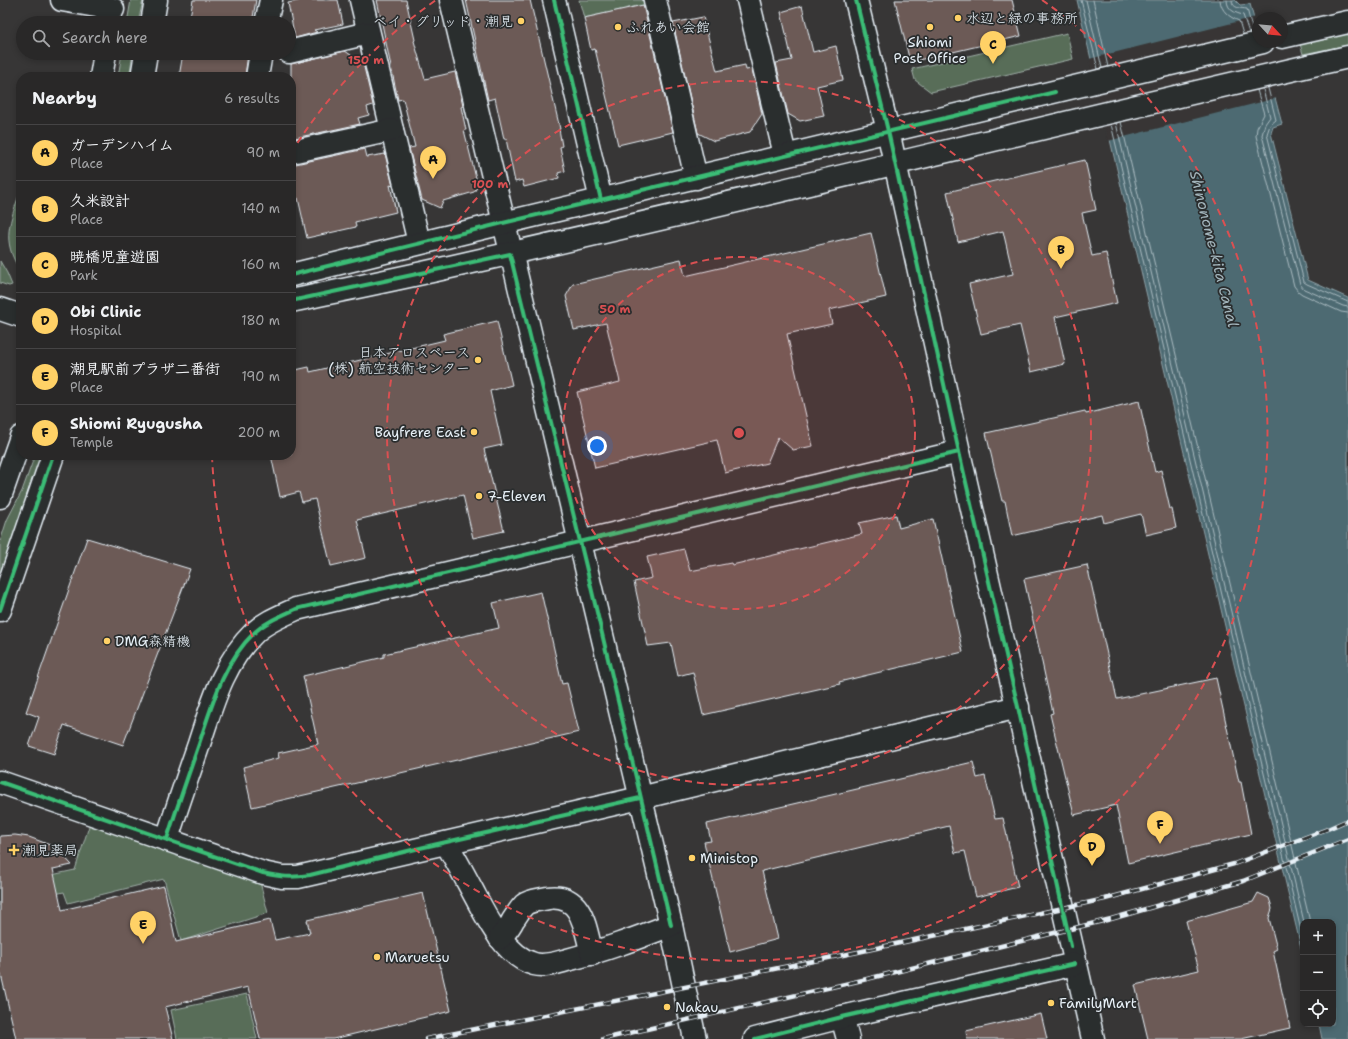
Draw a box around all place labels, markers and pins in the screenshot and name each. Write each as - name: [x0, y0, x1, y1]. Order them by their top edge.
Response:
- place label: 水辺と緑の事務所: [966, 9, 1078, 27]
- place label: ベイ・グリッド・潮見: [373, 12, 513, 30]
- marker: 水辺と緑の事務所: [953, 13, 963, 23]
- marker: ベイ・グリッド・潮見: [516, 16, 526, 26]
- place label: ふれあい会館: [626, 18, 710, 36]
- marker: ふれあい会館: [613, 22, 623, 32]
- marker: Shiomi Post Office: [925, 22, 935, 32]
- pin: C: [980, 31, 1006, 64]
- place label: Shiomi Post Office: [894, 33, 967, 67]
- pin: A: [420, 146, 446, 179]
- pin: B: [1048, 236, 1074, 269]
- place label: 日本アロスペース (株) 航空技術センター: [328, 343, 470, 377]
- marker: 日本アロスペース (株) 航空技術センター: [473, 355, 483, 365]
- place label: Bayfrere East: [375, 423, 466, 441]
- centre of rings: [732, 426, 746, 440]
- marker: Bayfrere East: [469, 427, 479, 437]
- place label: 7-Eleven: [487, 487, 546, 505]
- marker: 7-Eleven: [474, 491, 484, 501]
- place label: DMG森精機: [115, 632, 190, 650]
- marker: DMG森精機: [102, 636, 112, 646]
- pin: F: [1147, 811, 1173, 844]
- pin: D: [1079, 833, 1105, 866]
- place label: 潮見薬局: [22, 841, 78, 859]
- marker: 潮見薬局: [9, 845, 19, 855]
- place label: Ministop: [700, 849, 758, 867]
- marker: Ministop: [687, 853, 697, 863]
- pin: E: [130, 911, 156, 944]
- place label: Maruetsu: [385, 948, 450, 966]
- marker: Maruetsu: [372, 952, 382, 962]
- place label: FamilyMart: [1059, 994, 1137, 1012]
- place label: Nakau: [675, 998, 718, 1016]
- marker: FamilyMart: [1046, 998, 1056, 1008]
- marker: Nakau: [662, 1002, 672, 1012]

